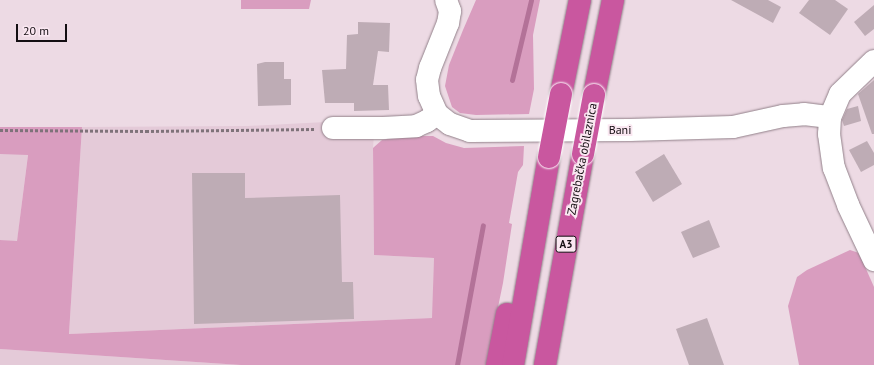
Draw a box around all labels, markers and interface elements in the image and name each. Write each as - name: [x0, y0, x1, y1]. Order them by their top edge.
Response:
- scale bar: [18, 16, 69, 42]
- text: 20 m: [23, 23, 49, 38]
- street label: Zagrebačka obilaznica: [564, 102, 600, 216]
- street label: Bani: [609, 123, 631, 137]
- road number: A3: [555, 235, 577, 253]

